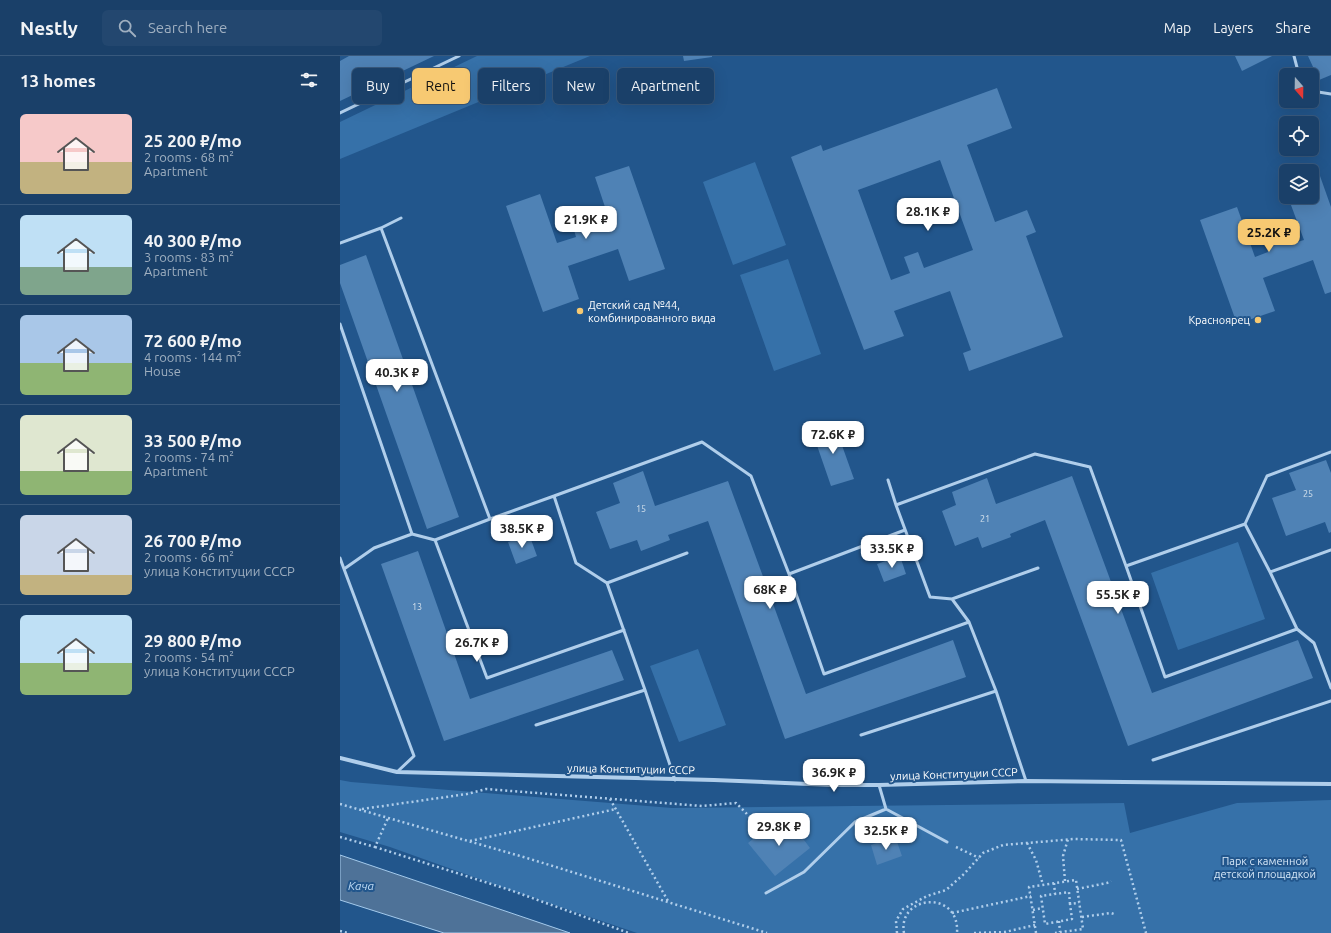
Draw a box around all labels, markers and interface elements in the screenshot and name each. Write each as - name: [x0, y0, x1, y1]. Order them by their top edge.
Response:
- search box: [102, 10, 382, 46]
- text: Nestly: [20, 17, 78, 39]
- icon: search: [116, 17, 138, 39]
- text: Search here: [148, 19, 227, 36]
- text: Map: [1164, 20, 1191, 36]
- text: Layers: [1213, 20, 1253, 36]
- text: Share: [1275, 20, 1311, 36]
- chip: Buy: [352, 68, 404, 104]
- chip: Rent: [412, 68, 470, 104]
- chip: Filters: [478, 68, 545, 104]
- chip: New: [553, 68, 609, 104]
- chip: Apartment: [617, 68, 714, 104]
- north arrow: [1279, 68, 1319, 108]
- map controls: [1279, 68, 1319, 204]
- icon: filters: [298, 69, 320, 91]
- text: 13 homes: [20, 71, 96, 90]
- button: locate: [1279, 116, 1319, 156]
- icon: home: [52, 130, 100, 178]
- text: 25 200 ₽/mo: [144, 131, 242, 150]
- text: 2 rooms · 68 m²: [144, 150, 234, 164]
- text: Apartment: [144, 164, 208, 178]
- button: layers: [1279, 164, 1319, 204]
- pin: 28.1K ₽: [891, 198, 965, 232]
- text: 28.1K ₽: [906, 204, 950, 218]
- pin: 21.9K ₽: [549, 206, 623, 240]
- text: 21.9K ₽: [564, 212, 608, 226]
- pin: 25.2K ₽: [1232, 219, 1306, 253]
- text: 25.2K ₽: [1247, 225, 1291, 239]
- icon: home: [52, 231, 100, 279]
- text: 40 300 ₽/mo: [144, 231, 242, 250]
- text: 3 rooms · 83 m²: [144, 250, 234, 264]
- text: Apartment: [144, 264, 208, 278]
- place label: Детский сад №44, комбинированного вида: [588, 299, 716, 324]
- marker: Детский сад №44, комбинированного вида: [575, 306, 585, 316]
- place label: Красноярец: [1188, 314, 1251, 326]
- marker: Красноярец: [1253, 315, 1263, 325]
- icon: home: [52, 331, 100, 379]
- text: 72 600 ₽/mo: [144, 331, 242, 350]
- text: 4 rooms · 144 m²: [144, 350, 241, 364]
- pin: 40.3K ₽: [360, 359, 434, 393]
- text: House: [144, 364, 181, 378]
- text: 40.3K ₽: [375, 365, 419, 379]
- pin: 72.6K ₽: [796, 421, 870, 455]
- text: 72.6K ₽: [811, 427, 855, 441]
- icon: home: [52, 431, 100, 479]
- text: 33 500 ₽/mo: [144, 431, 242, 450]
- text: 2 rooms · 74 m²: [144, 450, 234, 464]
- text: Apartment: [144, 464, 208, 478]
- house number: 25: [1303, 489, 1313, 499]
- house number: 15: [636, 504, 646, 514]
- house number: 21: [980, 514, 990, 524]
- pin: 38.5K ₽: [485, 515, 559, 549]
- text: 38.5K ₽: [500, 521, 544, 535]
- icon: home: [52, 531, 100, 579]
- text: 26 700 ₽/mo: [144, 531, 242, 550]
- pin: 33.5K ₽: [855, 535, 929, 569]
- text: 33.5K ₽: [870, 541, 914, 555]
- text: 2 rooms · 66 m²: [144, 550, 234, 564]
- text: улица Конституции СССР: [144, 564, 295, 578]
- pin: 68K ₽: [742, 576, 798, 610]
- pin: 55.5K ₽: [1081, 581, 1155, 615]
- text: 68K ₽: [753, 582, 787, 596]
- text: 55.5K ₽: [1096, 587, 1140, 601]
- house number: 13: [412, 602, 422, 612]
- pin: 26.7K ₽: [440, 629, 514, 663]
- icon: home: [52, 631, 100, 679]
- text: 29 800 ₽/mo: [144, 631, 242, 650]
- text: 26.7K ₽: [455, 635, 499, 649]
- text: 2 rooms · 54 m²: [144, 650, 234, 664]
- text: улица Конституции СССР: [144, 664, 295, 678]
- pin: 36.9K ₽: [797, 759, 871, 793]
- street label: улица Конституции СССР: [567, 762, 695, 776]
- text: 36.9K ₽: [812, 765, 856, 779]
- street label: улица Конституции СССР: [890, 766, 1018, 782]
- pin: 29.8K ₽: [742, 813, 816, 847]
- pin: 32.5K ₽: [849, 817, 923, 851]
- text: 29.8K ₽: [757, 819, 801, 833]
- text: 32.5K ₽: [864, 823, 908, 837]
- park label: Парк с каменной детской площадкой: [1214, 855, 1316, 880]
- water label: Кача: [348, 879, 375, 892]

